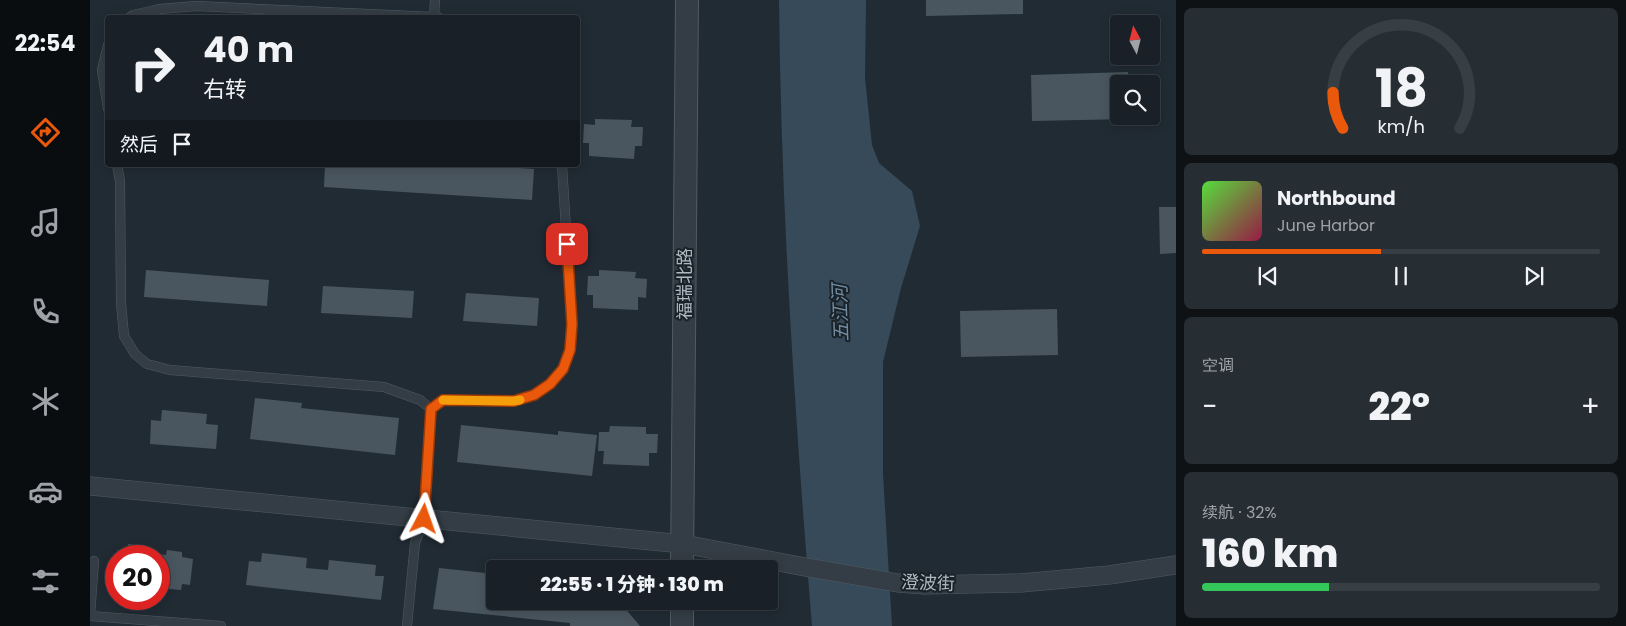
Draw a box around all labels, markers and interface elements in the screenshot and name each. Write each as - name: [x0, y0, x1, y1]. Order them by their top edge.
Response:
- north arrow: [1110, 15, 1160, 65]
- map controls: [1110, 15, 1160, 125]
- text: 40 m: [203, 25, 294, 74]
- text: 22:54: [15, 28, 75, 59]
- icon: right: [120, 35, 185, 100]
- text: 18: [1374, 52, 1428, 125]
- text: 右转: [203, 74, 247, 105]
- button: search: [1110, 75, 1160, 125]
- text: km/h: [1377, 114, 1425, 139]
- icon: directions: [28, 115, 63, 150]
- icon: arrive: [168, 130, 196, 158]
- text: 然后: [120, 131, 158, 158]
- text: Northbound: [1277, 185, 1396, 212]
- icon: music: [28, 205, 63, 240]
- text: June Harbor: [1277, 214, 1375, 237]
- pin: [546, 223, 588, 265]
- icon: arrive: [553, 230, 581, 258]
- street label: 福瑞北路: [672, 248, 697, 320]
- icon: previous: [1254, 262, 1282, 290]
- icon: pause: [1387, 262, 1415, 290]
- icon: next: [1520, 262, 1548, 290]
- water label: 五江河: [826, 280, 855, 342]
- icon: phone: [28, 294, 63, 329]
- text: 空调: [1202, 354, 1234, 377]
- text: 22°: [1368, 380, 1430, 433]
- icon: climate: [28, 384, 63, 419]
- text: −: [1202, 387, 1217, 426]
- text: +: [1581, 387, 1600, 426]
- icon: car: [28, 474, 63, 509]
- position arrow: [397, 492, 449, 544]
- text: 续航 · 32%: [1202, 501, 1277, 524]
- text: 160 km: [1202, 527, 1338, 580]
- speed limit sign: 20: [105, 545, 170, 610]
- icon: filters: [28, 564, 63, 599]
- street label: 澄波街: [901, 569, 955, 596]
- text: 22:55 · 1 分钟 · 130 m: [540, 571, 724, 598]

